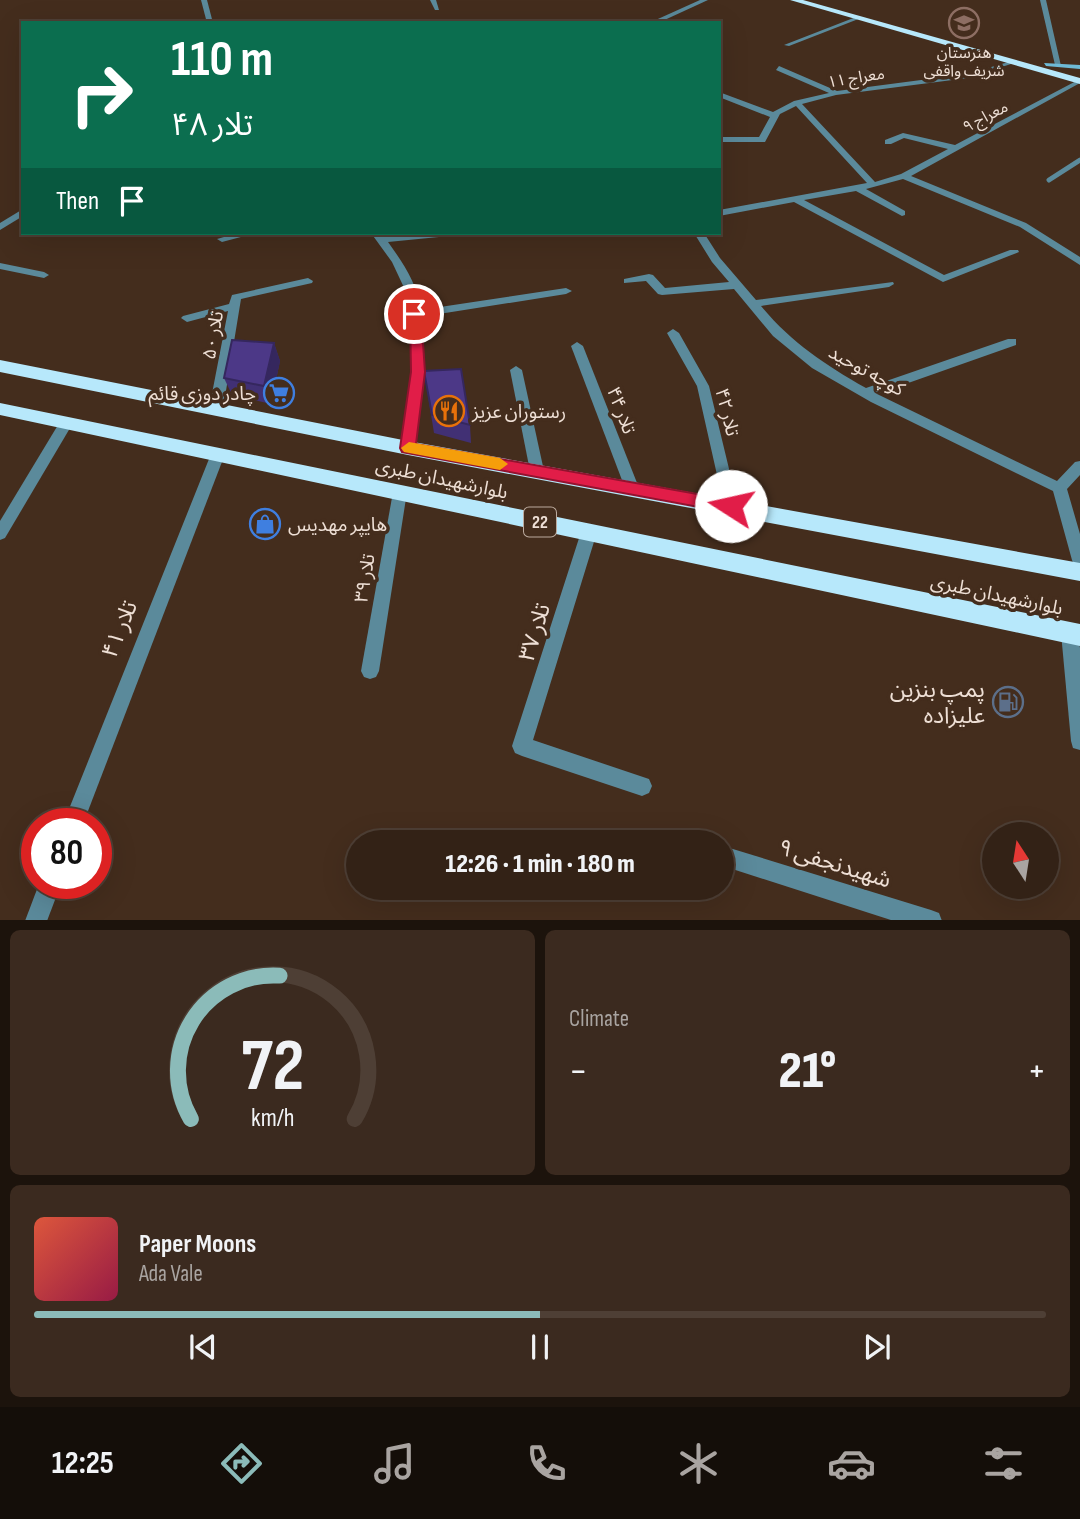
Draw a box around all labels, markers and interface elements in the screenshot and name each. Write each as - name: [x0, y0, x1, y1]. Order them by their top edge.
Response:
- school or university icon: هنرستان شریف واقفی: [947, 6, 981, 40]
- text: 110 m: [171, 31, 273, 90]
- place label: هنرستان شریف واقفی: [923, 44, 1005, 81]
- icon: right: [56, 49, 147, 140]
- street label: معراج ۱۱: [826, 65, 886, 94]
- street label: معراج ۹: [960, 98, 1012, 139]
- text: تلار ۴۸: [171, 106, 253, 145]
- icon: arrive: [113, 182, 151, 220]
- text: Then: [56, 186, 99, 217]
- pin: [384, 284, 444, 344]
- icon: arrive: [395, 295, 433, 333]
- street label: تلار ۵۰: [198, 309, 229, 361]
- street label: کوچه توحید: [824, 341, 909, 402]
- supermarket icon: چادر دوزی قائم: [262, 376, 296, 410]
- place label: چادر دوزی قائم: [148, 383, 256, 408]
- street label: تلار ۴۴: [601, 384, 640, 437]
- street label: تلار ۴۲: [709, 386, 744, 439]
- restaurant icon: رستوران عزیز: [432, 394, 466, 428]
- place label: رستوران عزیز: [471, 401, 566, 424]
- street label: بلوارشهیدان طبری: [374, 454, 510, 505]
- position arrow: [694, 469, 768, 543]
- shop icon: هایپر مهدیس: [248, 507, 282, 541]
- road number: 22: [524, 508, 556, 536]
- place label: هایپر مهدیس: [288, 514, 387, 537]
- street label: تلار ۳۹: [350, 552, 381, 604]
- street label: بلوارشهیدان طبری: [929, 570, 1065, 621]
- street label: تلار ۴۱: [96, 597, 144, 662]
- street label: تلار ۳۷: [513, 600, 557, 665]
- place label: پمپ بنزین علیزاده: [890, 676, 985, 730]
- fuel station icon: پمپ بنزین علیزاده: [991, 685, 1025, 719]
- speed limit sign: 80: [21, 808, 112, 899]
- north arrow: [982, 822, 1059, 900]
- map controls: [982, 822, 1059, 899]
- street label: شهیدنجفی ۹: [775, 834, 894, 894]
- text: 12:26 · 1 min · 180 m: [445, 849, 635, 880]
- text: Climate: [569, 1005, 629, 1033]
- text: 72: [241, 1023, 304, 1111]
- text: 21°: [779, 1040, 837, 1103]
- text: −: [569, 1049, 588, 1094]
- text: +: [1027, 1049, 1046, 1094]
- text: km/h: [251, 1102, 294, 1133]
- text: Paper Moons: [139, 1229, 256, 1260]
- text: Ada Vale: [139, 1260, 203, 1288]
- icon: previous: [184, 1328, 222, 1366]
- icon: pause: [521, 1328, 559, 1366]
- icon: next: [858, 1328, 896, 1366]
- icon: directions: [217, 1439, 266, 1488]
- icon: music: [370, 1439, 419, 1488]
- icon: phone: [522, 1439, 571, 1488]
- icon: climate: [674, 1439, 723, 1488]
- icon: car: [827, 1439, 876, 1488]
- icon: filters: [979, 1439, 1028, 1488]
- text: 12:25: [52, 1444, 114, 1483]

